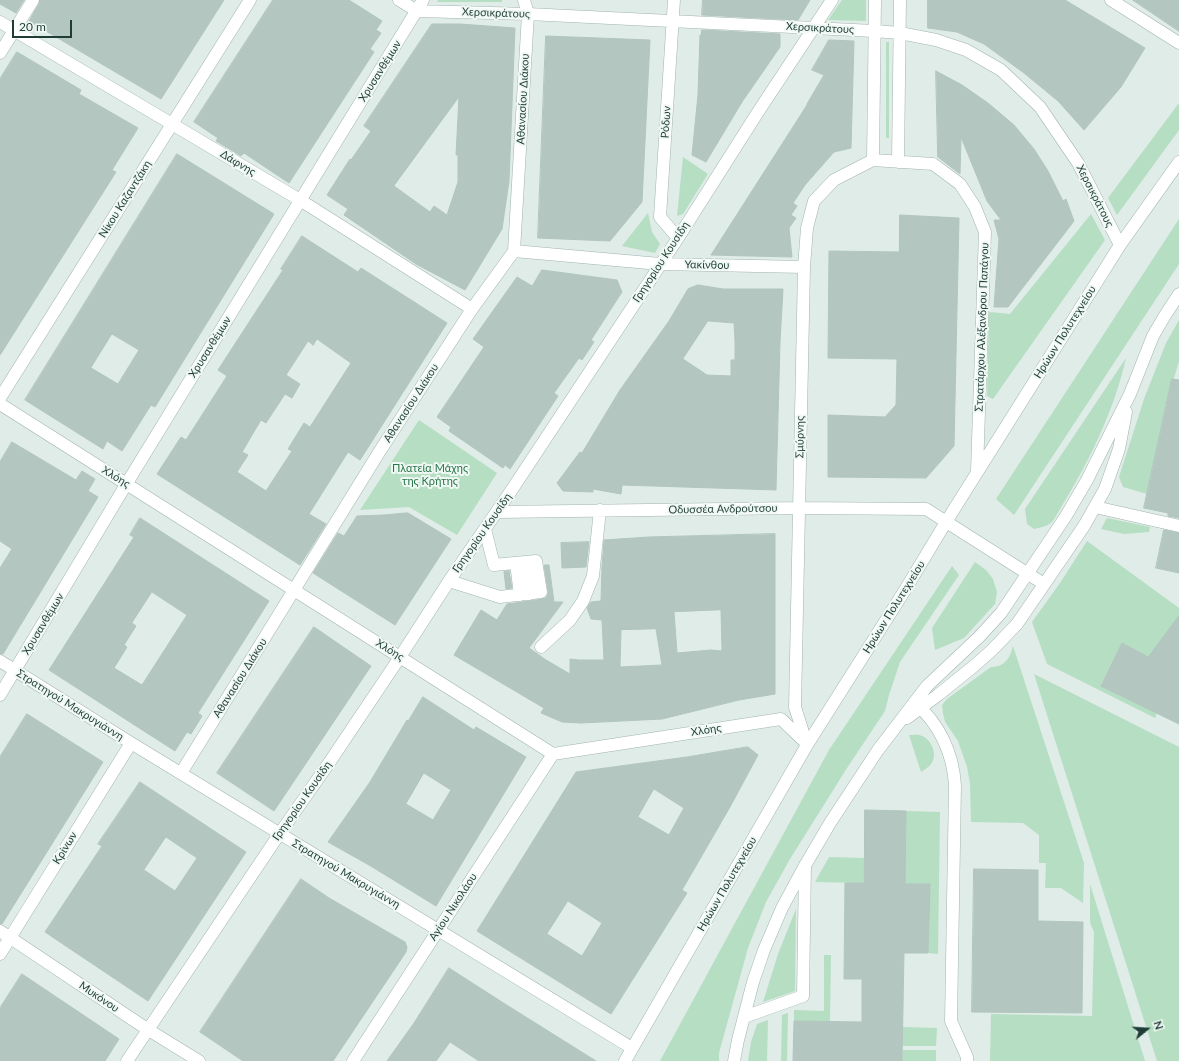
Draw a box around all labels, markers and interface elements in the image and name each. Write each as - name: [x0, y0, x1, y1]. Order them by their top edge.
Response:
- street label: Χερσικράτους: [462, 5, 530, 21]
- scale bar: [14, 12, 74, 38]
- text: 20 m: [19, 19, 46, 34]
- street label: Χερσικράτους: [786, 20, 854, 36]
- street label: Χρυσανθέμων: [356, 38, 404, 104]
- street label: Αθανασίου Διάκου: [514, 53, 532, 145]
- street label: Ρόδων: [658, 105, 674, 139]
- street label: Δάφνης: [218, 147, 258, 179]
- street label: Νίκου Καζαντζάκη: [96, 158, 154, 240]
- street label: Χερσικράτους: [1074, 163, 1116, 229]
- street label: Γρηγορίου Κουσίδη: [630, 219, 692, 305]
- street label: Στρατάρχου Αλέξανδρου Παπάγου: [972, 242, 992, 412]
- street label: Υακίνθου: [684, 258, 730, 272]
- street label: Ηρώων Πολυτεχνείου: [1031, 283, 1099, 381]
- street label: Χρυσανθέμων: [186, 314, 234, 380]
- street label: Αθανασίου Διάκου: [381, 361, 441, 445]
- street label: Σμύρνης: [793, 416, 807, 458]
- park label: Πλατεία Μάχης της Κρήτης: [392, 461, 468, 487]
- street label: Χλόης: [99, 463, 133, 491]
- street label: Γρηγορίου Κουσίδη: [450, 491, 514, 575]
- street label: Οδυσσέα Ανδρούτσου: [668, 501, 778, 517]
- street label: Ηρώων Πολυτεχνείου: [860, 558, 928, 656]
- street label: Χρυσανθέμων: [19, 591, 67, 657]
- street label: Αθανασίου Διάκου: [210, 636, 270, 720]
- street label: Χλόης: [373, 636, 407, 664]
- street label: Στρατηγού Μακρυγιάννη: [14, 667, 126, 743]
- street label: Χλόης: [690, 721, 722, 739]
- street label: Γρηγορίου Κουσίδη: [270, 759, 334, 843]
- street label: Κρίνων: [50, 829, 80, 867]
- street label: Ηρώων Πολυτεχνείου: [695, 834, 759, 934]
- street label: Στρατηγού Μακρυγιάννη: [290, 836, 402, 912]
- street label: Αγίου Νικολάου: [426, 871, 480, 943]
- street label: Μυκόνου: [76, 979, 122, 1015]
- north arrow: [1127, 1009, 1167, 1049]
- text: N: [1151, 1019, 1166, 1031]

